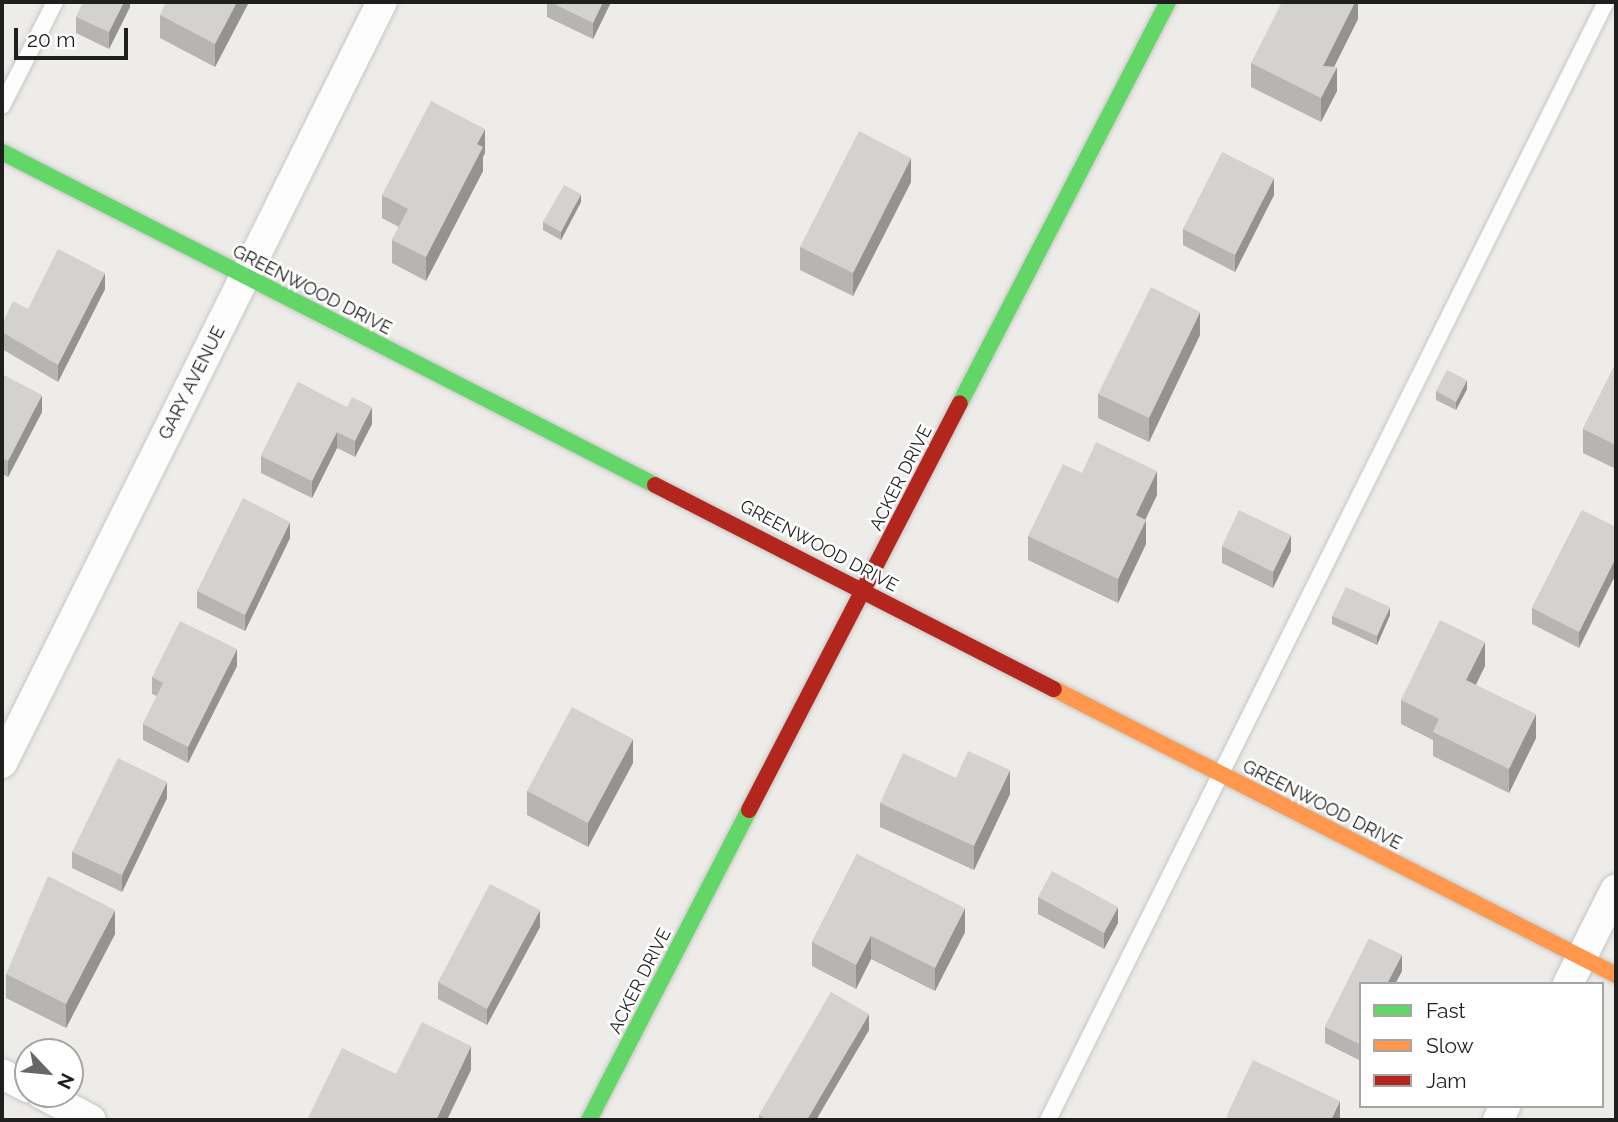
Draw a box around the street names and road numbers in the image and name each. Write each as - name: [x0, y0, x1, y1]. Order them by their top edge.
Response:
- street label: GREENWOOD DRIVE: [229, 241, 395, 339]
- street label: GARY AVENUE: [154, 322, 230, 444]
- street label: ACKER DRIVE: [865, 422, 937, 534]
- street label: GREENWOOD DRIVE: [736, 495, 902, 597]
- street label: GREENWOOD DRIVE: [1239, 756, 1405, 854]
- street label: ACKER DRIVE: [604, 925, 676, 1037]

